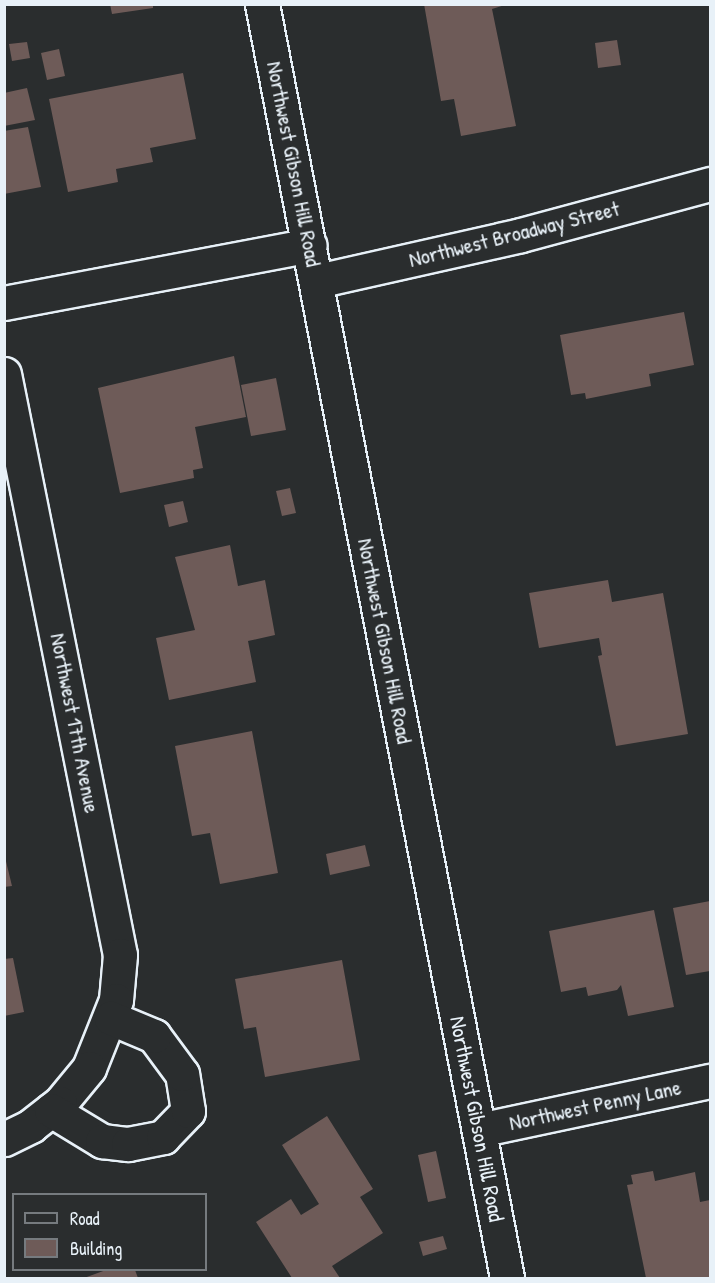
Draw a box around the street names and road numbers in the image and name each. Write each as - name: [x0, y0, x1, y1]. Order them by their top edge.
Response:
- street label: Northwest Gibson Hill Road: [261, 59, 327, 269]
- street label: Northwest Broadway Street: [406, 195, 622, 273]
- street label: Northwest Gibson Hill Road: [352, 536, 418, 746]
- street label: Northwest 17th Avenue: [45, 631, 105, 815]
- street label: Northwest Gibson Hill Road: [444, 1014, 510, 1224]
- street label: Northwest Penny Lane: [507, 1074, 683, 1136]

